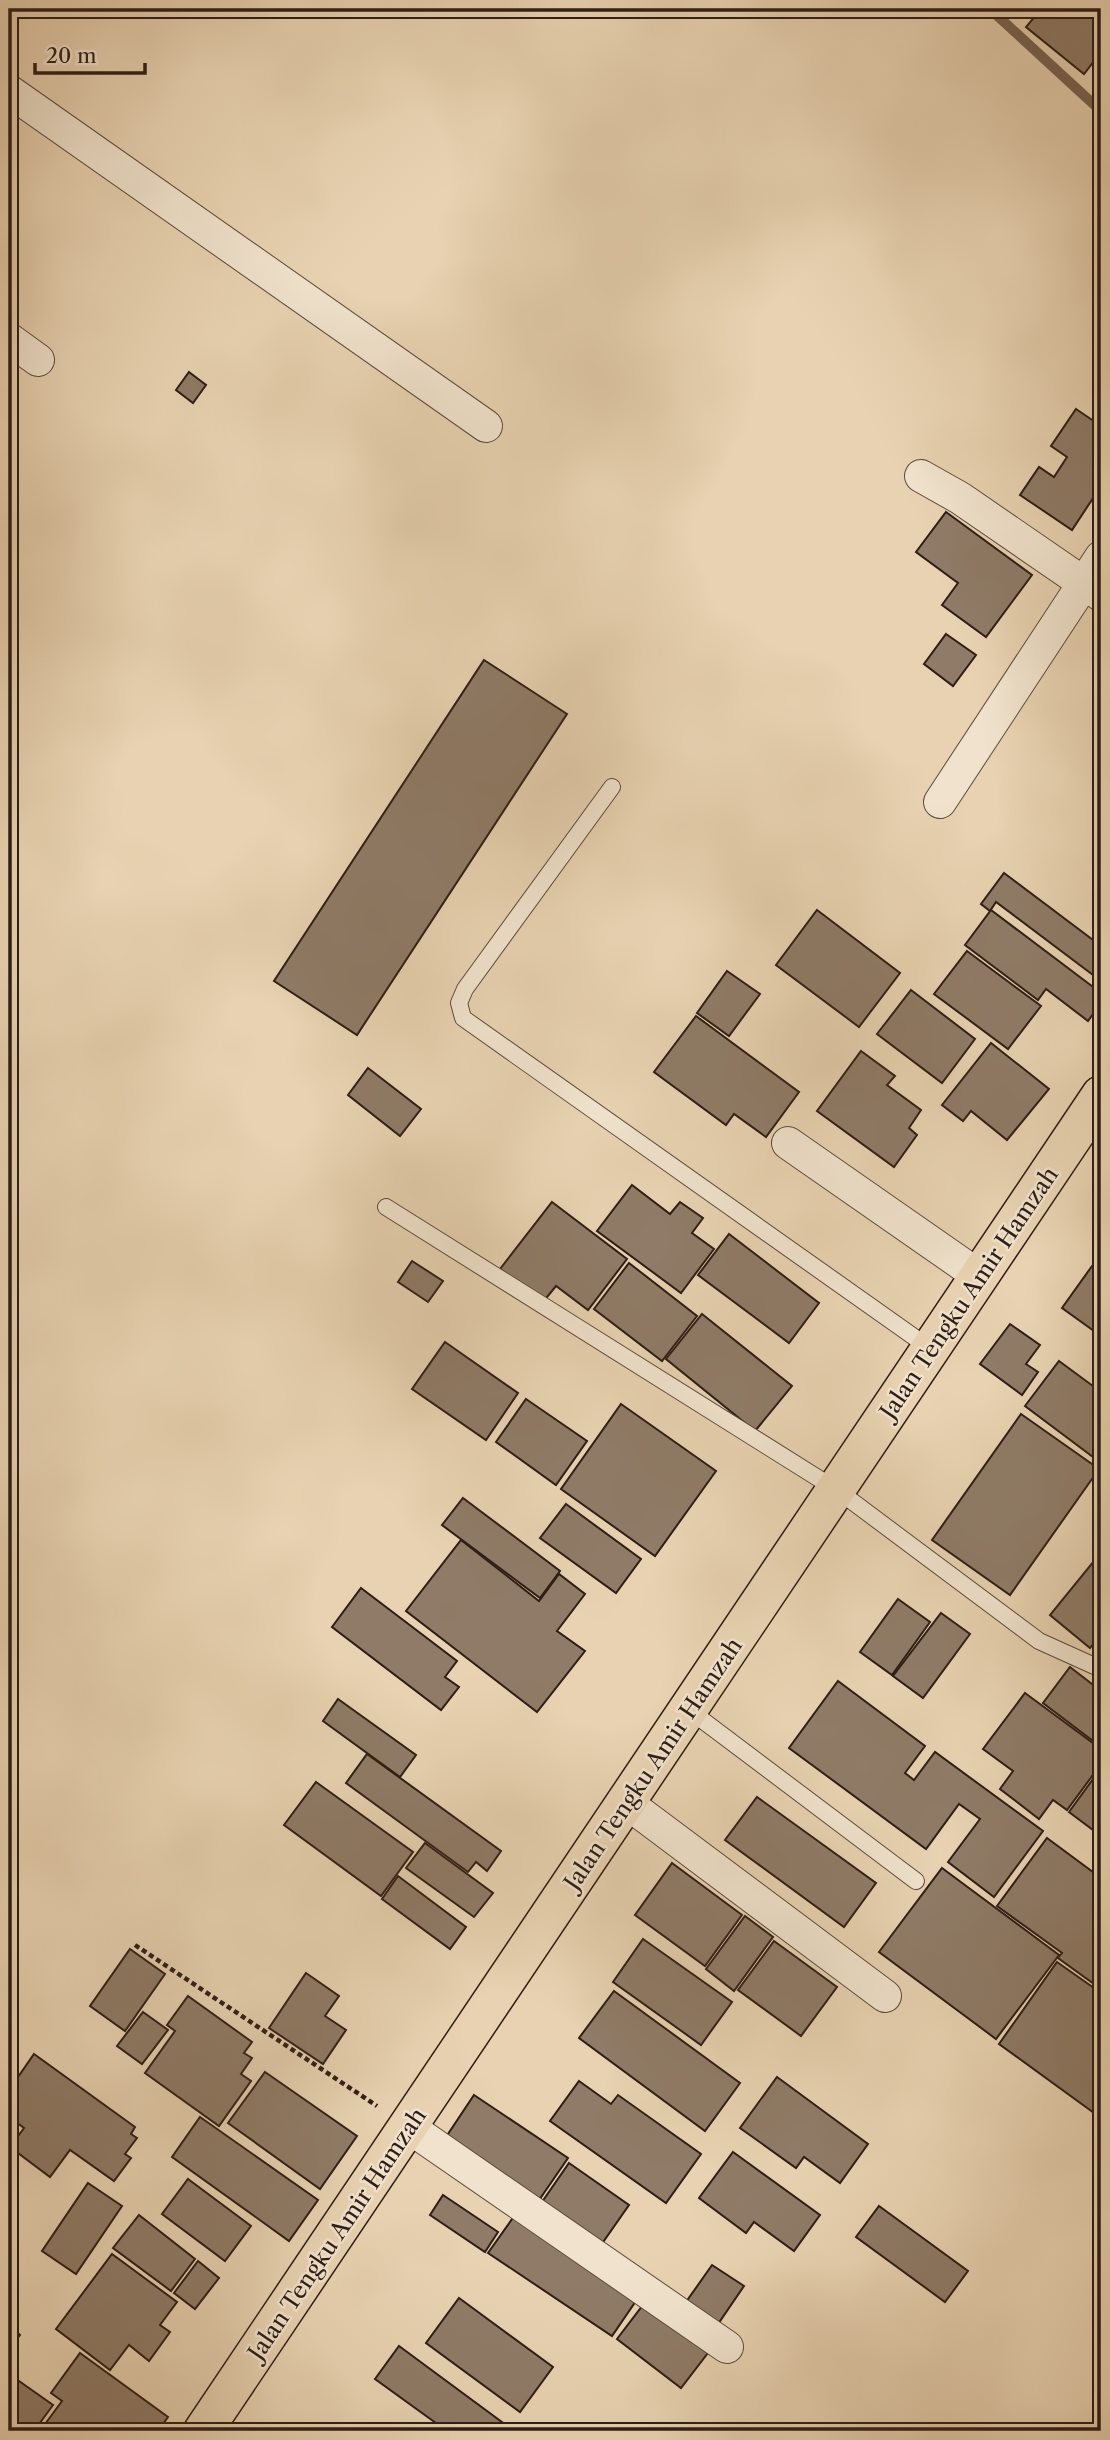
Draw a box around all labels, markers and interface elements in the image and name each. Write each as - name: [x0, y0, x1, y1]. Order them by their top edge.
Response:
- scale bar: [35, 32, 145, 76]
- text: 20 m: [46, 43, 97, 68]
- street label: Jalan Tengku Amir Hamzah: [872, 1162, 1064, 1427]
- street label: Jalan Tengku Amir Hamzah: [556, 1633, 748, 1898]
- street label: Jalan Tengku Amir Hamzah: [240, 2103, 432, 2368]

